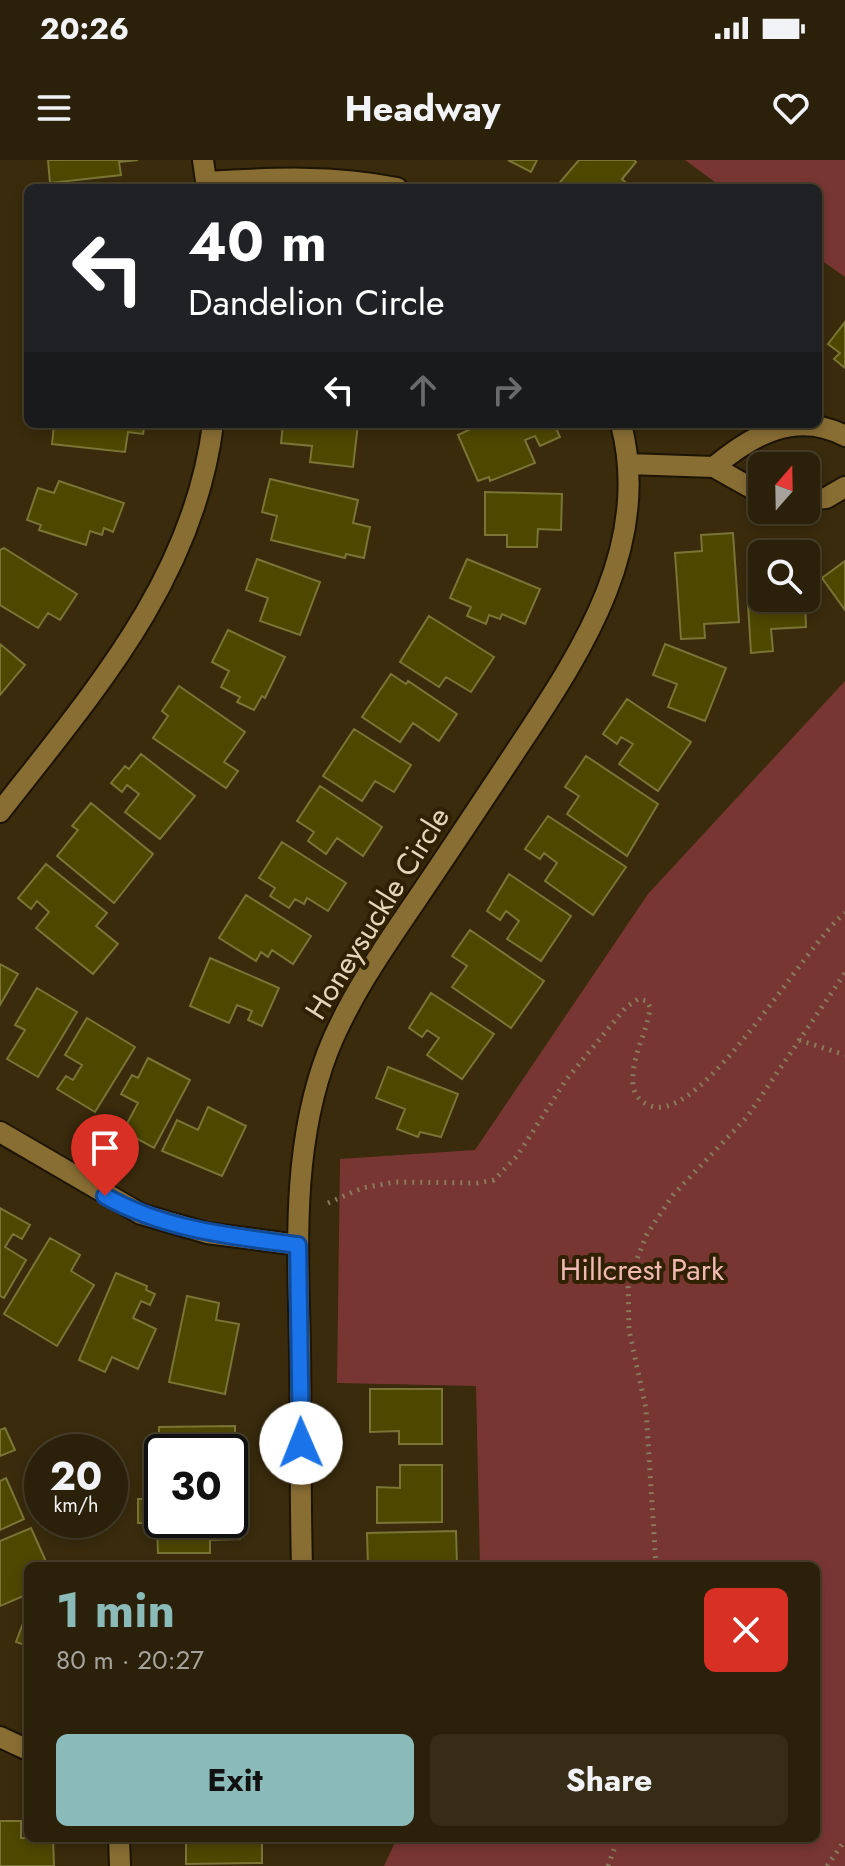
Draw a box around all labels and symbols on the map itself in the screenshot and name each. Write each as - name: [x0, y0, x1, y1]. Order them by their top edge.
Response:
- north arrow: [748, 452, 820, 524]
- street label: Honeysuckle Circle: [294, 798, 460, 1028]
- pin: [71, 1114, 139, 1196]
- park label: Hillcrest Park: [560, 1248, 725, 1291]
- position arrow: [259, 1401, 343, 1485]
- speed limit sign: 30: [144, 1434, 248, 1538]

